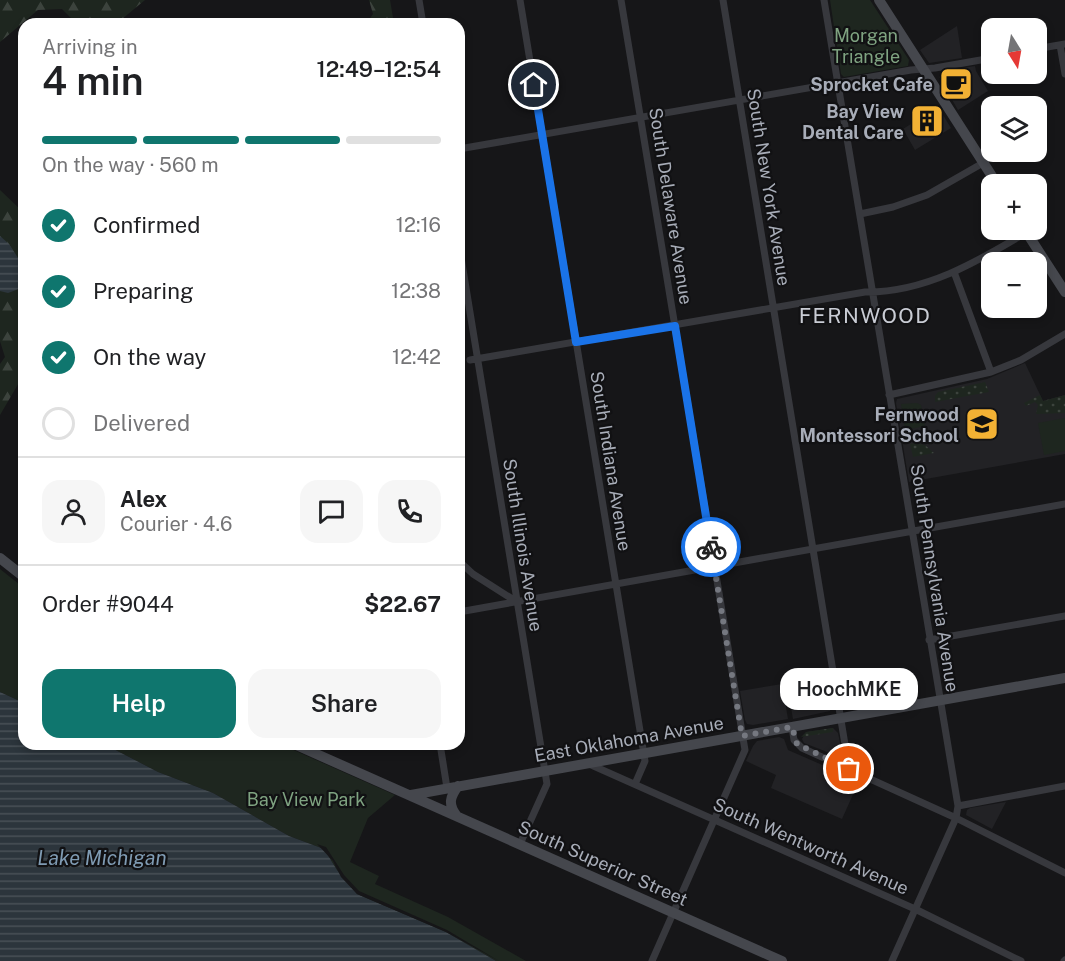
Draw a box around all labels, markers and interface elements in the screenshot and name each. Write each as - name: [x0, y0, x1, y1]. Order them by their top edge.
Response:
- north arrow: [981, 18, 1047, 84]
- map controls: [981, 18, 1047, 318]
- park label: Morgan Triangle: [832, 25, 900, 67]
- text: Arriving in: [42, 35, 137, 59]
- text: 12:49–12:54: [317, 56, 441, 82]
- text: 4 min: [42, 58, 144, 104]
- pin: [508, 59, 559, 110]
- cafe icon: Sprocket Cafe: [938, 66, 974, 102]
- icon: home: [517, 68, 550, 101]
- place label: Sprocket Cafe: [810, 74, 933, 95]
- street label: South New York Avenue: [743, 87, 795, 287]
- button: layers: [981, 96, 1047, 162]
- place label: Bay View Dental Care: [802, 101, 904, 143]
- building icon: Bay View Dental Care: [909, 103, 945, 139]
- street label: South Delaware Avenue: [645, 106, 697, 306]
- text: On the way · 560 m: [42, 153, 219, 177]
- button: +: [981, 174, 1047, 240]
- icon: check: [42, 209, 75, 242]
- text: Confirmed: [93, 212, 200, 238]
- text: 12:16: [396, 213, 441, 237]
- button: −: [981, 252, 1047, 318]
- icon: check: [42, 275, 75, 308]
- text: Preparing: [93, 278, 194, 304]
- text: 12:38: [391, 279, 441, 303]
- district label: FERNWOOD: [799, 303, 931, 328]
- icon: check: [42, 341, 75, 374]
- text: On the way: [93, 344, 206, 370]
- text: 12:42: [392, 345, 441, 369]
- street label: South Indiana Avenue: [586, 370, 636, 552]
- place label: Fernwood Montessori School: [799, 404, 959, 446]
- school or university icon: Fernwood Montessori School: [964, 406, 1000, 442]
- text: Delivered: [93, 410, 190, 436]
- street label: South Illinois Avenue: [499, 457, 547, 633]
- street label: South Pennsylvania Avenue: [907, 463, 963, 693]
- button: person: [42, 480, 105, 543]
- button: chat: [300, 480, 363, 543]
- button: phone: [378, 480, 441, 543]
- text: Alex: [120, 486, 167, 512]
- text: Courier · 4.6: [120, 512, 232, 536]
- courier: [681, 517, 741, 577]
- icon: bike: [695, 531, 728, 564]
- text: Order #9044: [42, 591, 174, 617]
- text: $22.67: [364, 591, 441, 617]
- callout: HoochMKE: [780, 667, 918, 709]
- button: Help: [42, 669, 236, 738]
- button: Share: [248, 669, 441, 738]
- text: HoochMKE: [796, 677, 902, 701]
- street label: East Oklahoma Avenue: [533, 712, 725, 766]
- pin: [823, 743, 874, 794]
- icon: bag: [832, 752, 865, 785]
- park label: Bay View Park: [247, 789, 365, 810]
- street label: South Wentworth Avenue: [710, 793, 912, 899]
- street label: South Superior Street: [515, 816, 691, 910]
- water label: Lake Michigan: [37, 846, 167, 870]

